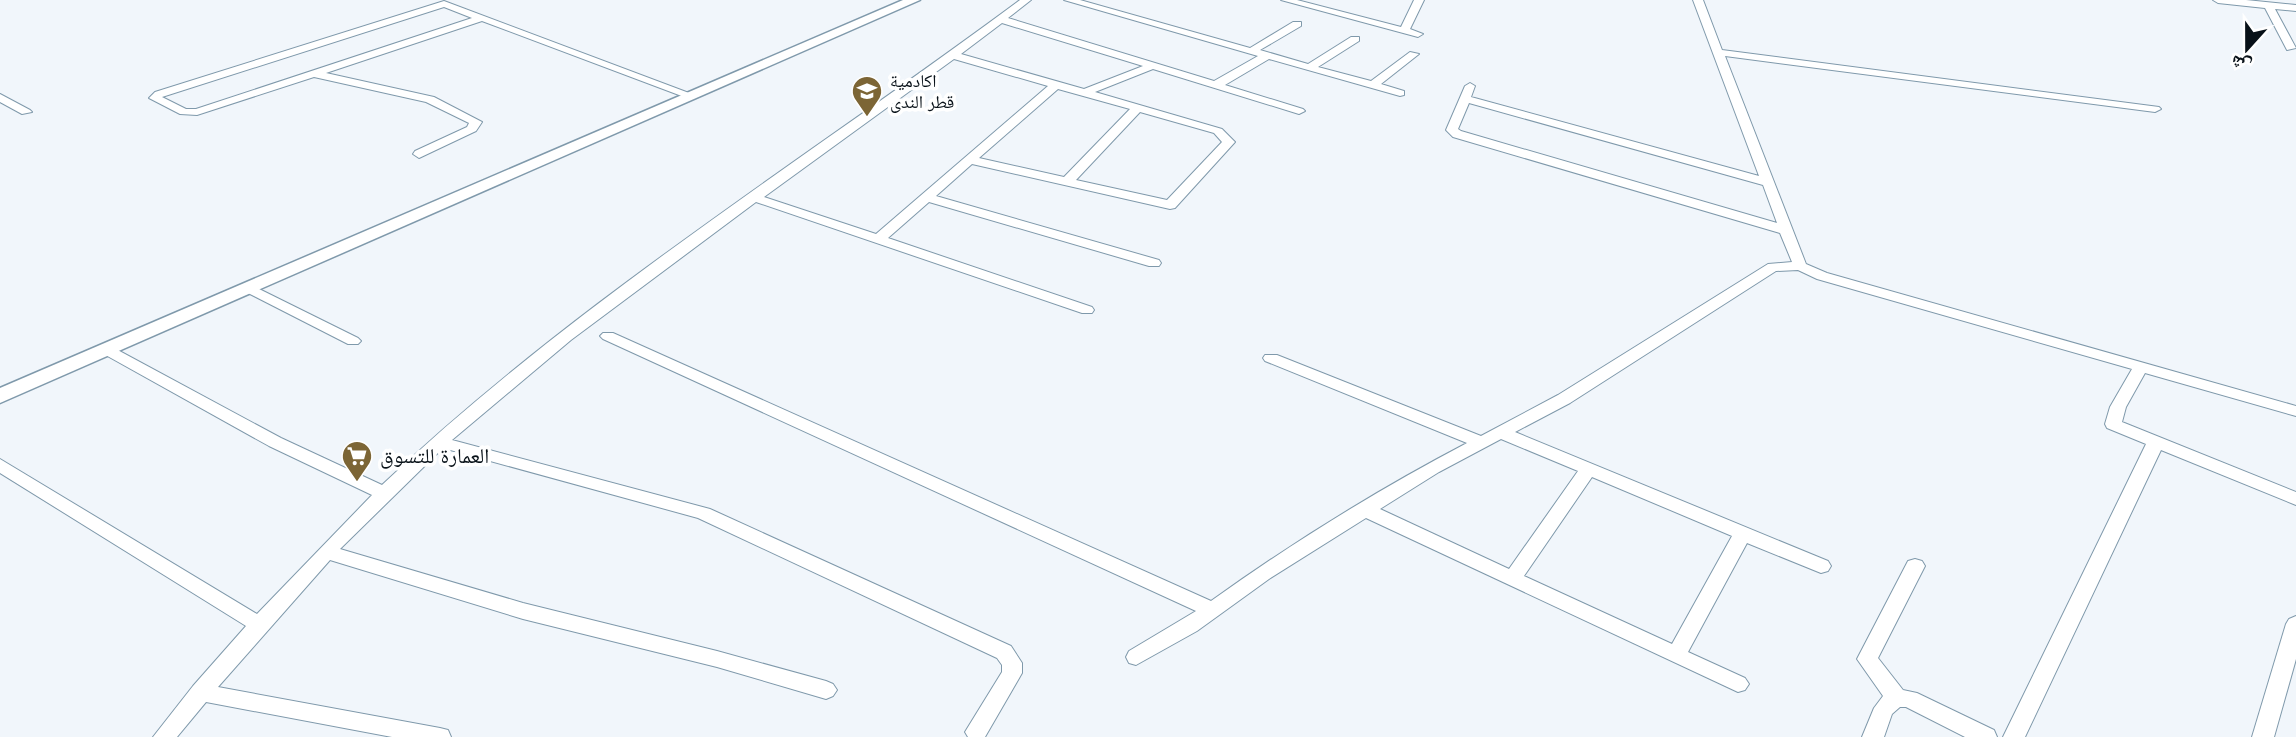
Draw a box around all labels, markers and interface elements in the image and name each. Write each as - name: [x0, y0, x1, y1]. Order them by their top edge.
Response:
- north arrow: [2212, 14, 2282, 84]
- text: ش: [2228, 50, 2255, 79]
- place label: اكادمية قطر الندى: [890, 70, 954, 113]
- school or university icon: اكادمية قطر الندى: [850, 74, 884, 118]
- supermarket icon: العمارة للتسوق: [340, 439, 374, 483]
- place label: العمارة للتسوق: [380, 443, 489, 469]

